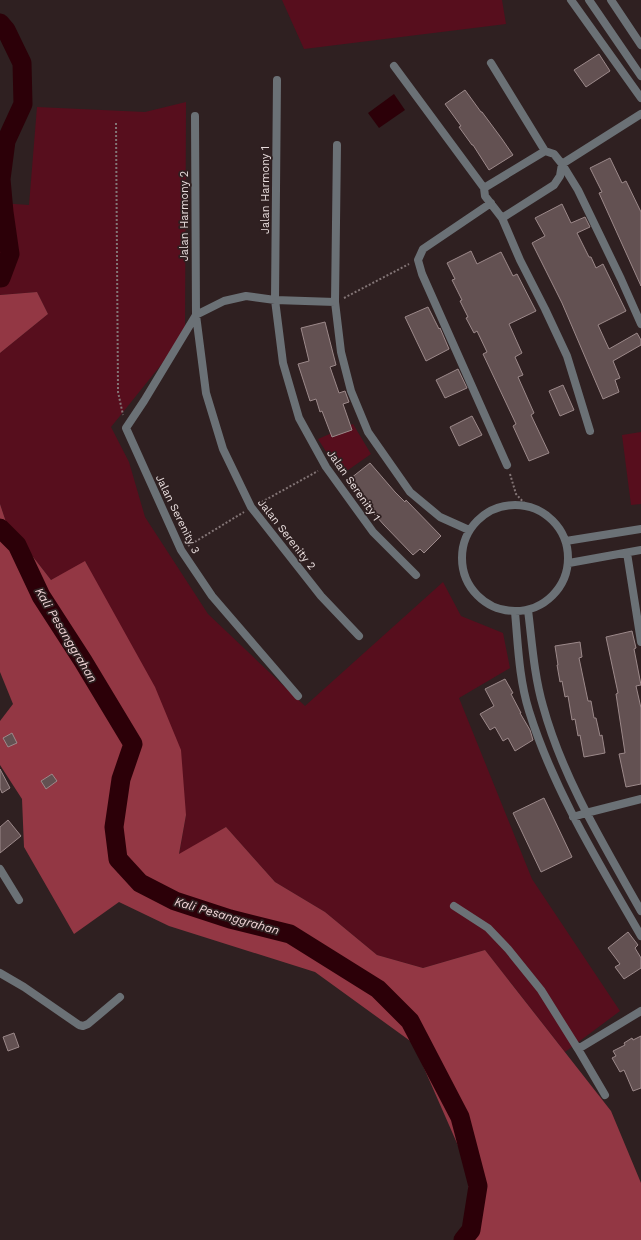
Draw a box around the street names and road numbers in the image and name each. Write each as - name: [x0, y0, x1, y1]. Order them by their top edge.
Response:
- street label: Jalan Harmony 1: [259, 146, 272, 234]
- street label: Jalan Harmony 2: [178, 171, 191, 261]
- street label: Jalan Serenity 1: [324, 447, 383, 523]
- street label: Jalan Serenity 3: [153, 473, 202, 556]
- street label: Jalan Serenity 2: [255, 496, 318, 572]

